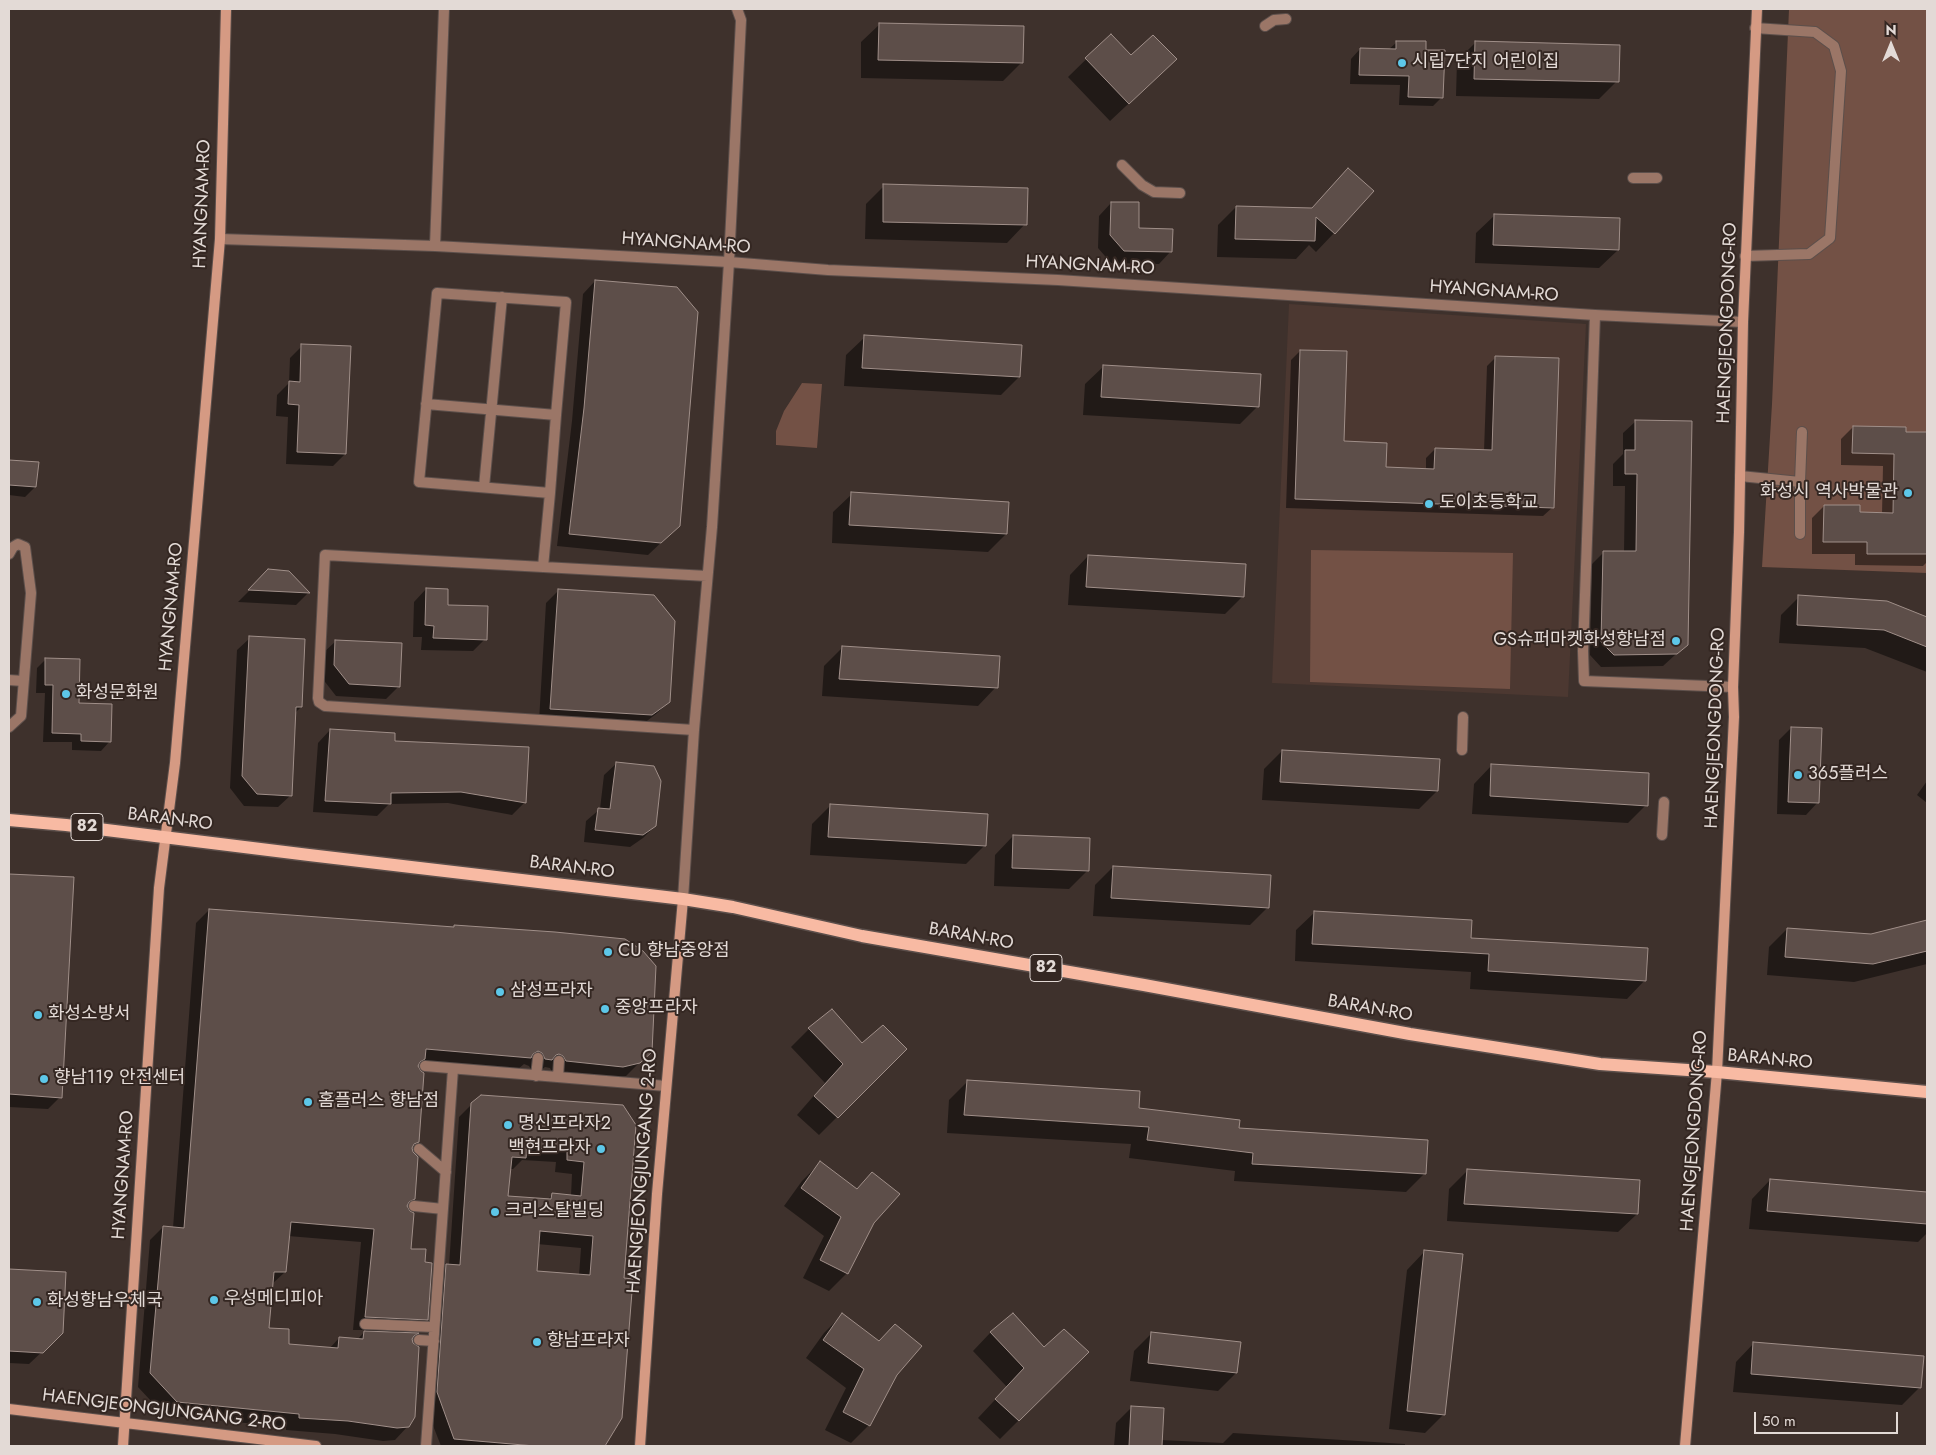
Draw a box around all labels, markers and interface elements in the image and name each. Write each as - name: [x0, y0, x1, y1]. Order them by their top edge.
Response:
- north arrow: [1866, 20, 1916, 70]
- text: N: [1885, 20, 1897, 40]
- place label: 시립7단지 어린이집: [1412, 52, 1559, 74]
- marker: 시립7단지 어린이집: [1396, 57, 1408, 69]
- street label: HYANGNAM-RO: [190, 139, 216, 269]
- street label: HAENGJEONGDONG-RO: [1714, 222, 1742, 424]
- street label: HYANGNAM-RO: [621, 229, 751, 259]
- street label: HYANGNAM-RO: [1025, 252, 1155, 280]
- street label: HYANGNAM-RO: [1429, 277, 1559, 307]
- place label: 화성시 역사박물관: [1760, 482, 1898, 504]
- marker: 화성시 역사박물관: [1902, 487, 1914, 499]
- place label: 도이초등학교: [1439, 493, 1538, 515]
- marker: 도이초등학교: [1423, 498, 1435, 510]
- street label: HYANGNAM-RO: [156, 542, 188, 672]
- street label: HAENGJEONGDONG-RO: [1702, 627, 1730, 829]
- place label: GS슈퍼마켓화성향남점: [1493, 630, 1666, 652]
- marker: GS슈퍼마켓화성향남점: [1670, 635, 1682, 647]
- place label: 화성문화원: [76, 683, 159, 705]
- marker: 화성문화원: [60, 688, 72, 700]
- place label: 365플러스: [1808, 764, 1888, 786]
- marker: 365플러스: [1792, 769, 1804, 781]
- street label: BARAN-RO: [126, 804, 214, 836]
- road number: 82: [71, 814, 103, 840]
- street label: BARAN-RO: [528, 852, 616, 884]
- street label: BARAN-RO: [927, 919, 1015, 955]
- place label: CU 향남중앙점: [618, 941, 730, 963]
- marker: CU 향남중앙점: [602, 946, 614, 958]
- road number: 82: [1030, 954, 1062, 981]
- place label: 삼성프라자: [510, 981, 593, 1003]
- marker: 삼성프라자: [494, 986, 506, 998]
- street label: BARAN-RO: [1326, 991, 1414, 1027]
- place label: 중앙프라자: [615, 998, 698, 1020]
- marker: 중앙프라자: [599, 1003, 611, 1015]
- place label: 화성소방서: [48, 1004, 131, 1026]
- marker: 화성소방서: [32, 1009, 44, 1021]
- street label: HAENGJEONGDONG-RO: [1677, 1030, 1713, 1232]
- street label: BARAN-RO: [1726, 1046, 1814, 1074]
- street label: HAENGJEONGJUNGANG 2-RO: [624, 1048, 662, 1294]
- place label: 향남119 안전센터: [54, 1068, 185, 1090]
- marker: 향남119 안전센터: [38, 1073, 50, 1085]
- place label: 홈플러스 향남점: [318, 1091, 439, 1113]
- marker: 홈플러스 향남점: [302, 1096, 314, 1108]
- street label: HYANGNAM-RO: [109, 1110, 139, 1240]
- place label: 명신프라자2: [518, 1114, 611, 1136]
- marker: 명신프라자2: [502, 1119, 514, 1131]
- place label: 백현프라자: [508, 1138, 591, 1160]
- marker: 백현프라자: [595, 1143, 607, 1155]
- place label: 크리스탈빌딩: [505, 1201, 604, 1223]
- marker: 크리스탈빌딩: [489, 1206, 501, 1218]
- place label: 우성메디피아: [224, 1289, 323, 1311]
- place label: 화성향남우체국: [47, 1291, 163, 1313]
- marker: 우성메디피아: [208, 1294, 220, 1306]
- marker: 화성향남우체국: [31, 1296, 43, 1308]
- place label: 향남프라자: [547, 1331, 630, 1353]
- marker: 향남프라자: [531, 1336, 543, 1348]
- street label: HAENGJEONGJUNGANG 2-RO: [41, 1385, 287, 1437]
- scale bar: [1756, 1402, 1900, 1434]
- text: 50 m: [1762, 1410, 1796, 1432]

